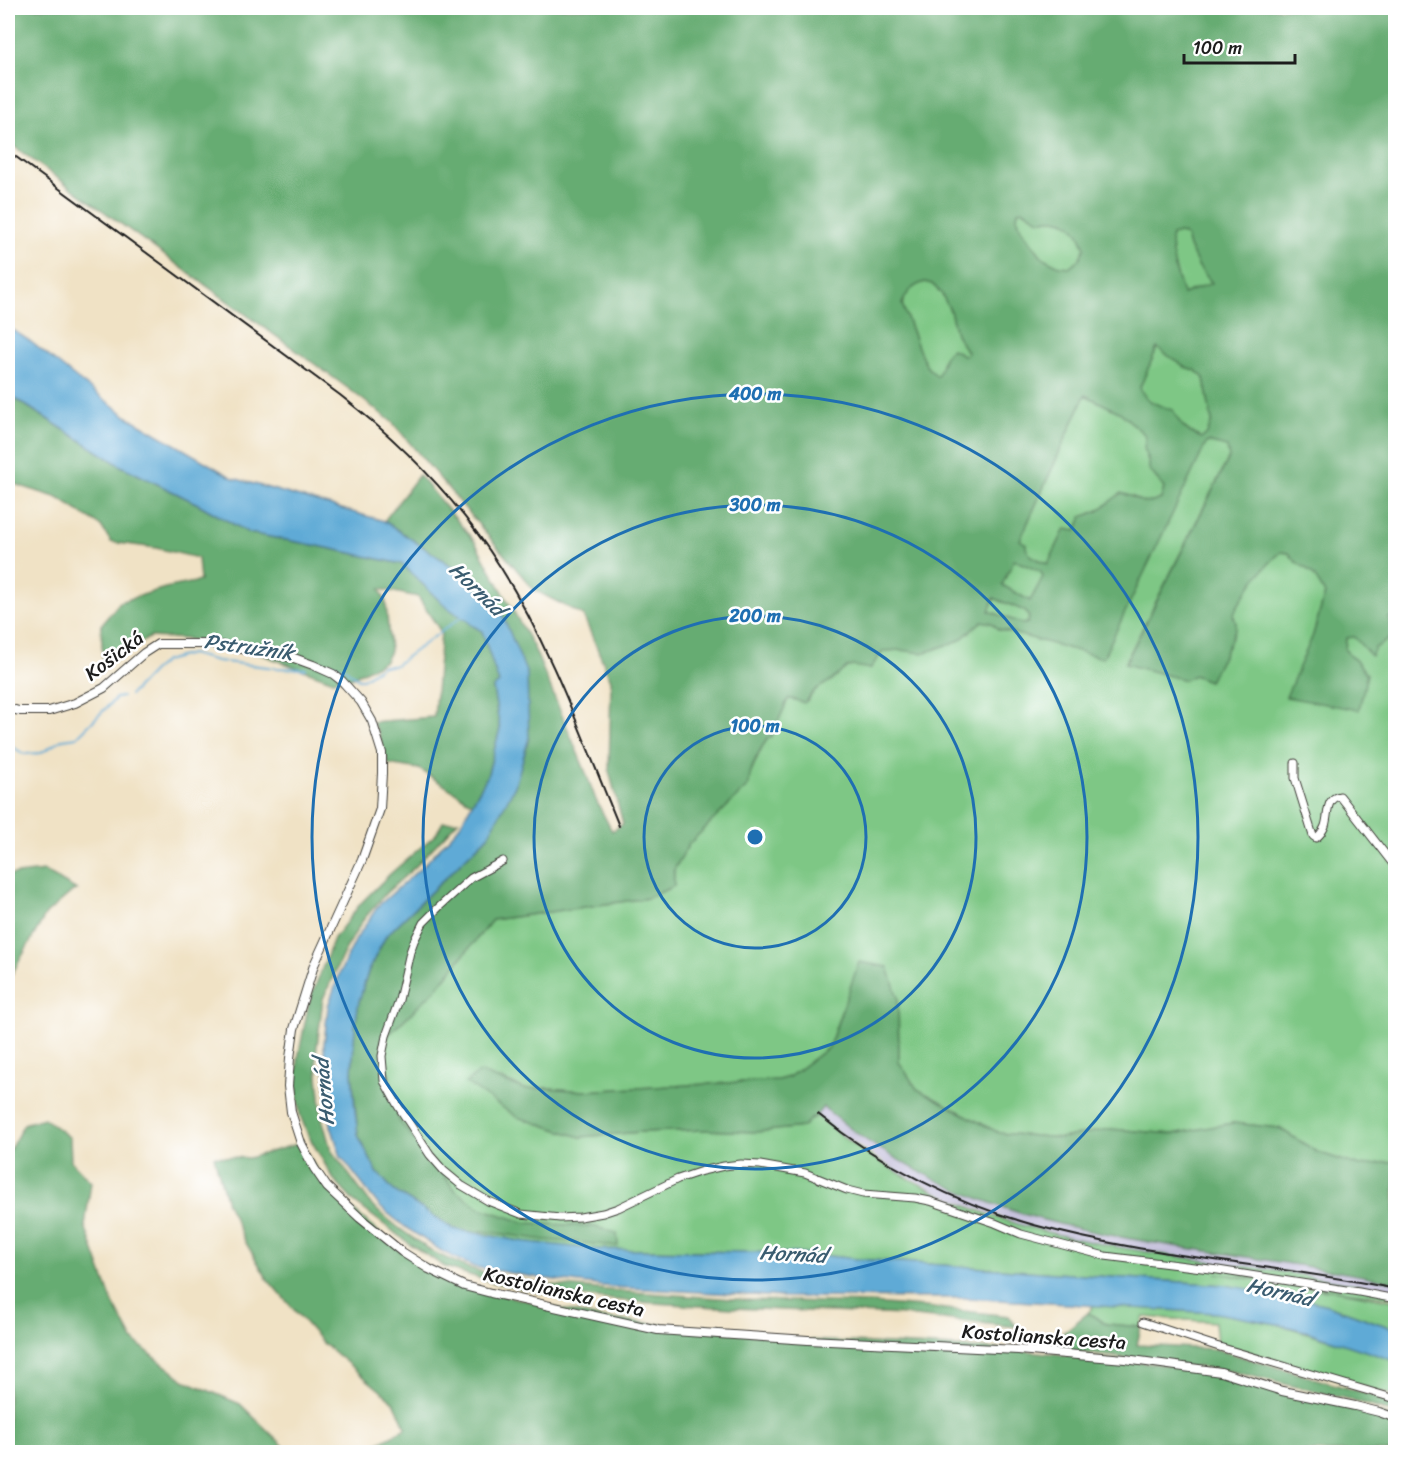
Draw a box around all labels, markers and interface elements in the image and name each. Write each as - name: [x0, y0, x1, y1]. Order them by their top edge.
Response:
- scale bar: [1184, 27, 1295, 65]
- text: 100 m: [1193, 32, 1242, 64]
- text: 400 m: [728, 378, 781, 410]
- text: 300 m: [728, 489, 781, 521]
- water label: Hornád: [440, 552, 519, 630]
- text: 200 m: [728, 600, 781, 632]
- street label: Košická: [76, 622, 152, 690]
- water label: Pstružník: [202, 622, 299, 672]
- text: 100 m: [731, 710, 780, 742]
- centre of rings: [745, 827, 765, 847]
- water label: Hornád: [302, 1051, 346, 1127]
- water label: Hornád: [759, 1233, 833, 1275]
- street label: Kostolianska cesta: [480, 1256, 648, 1328]
- water label: Hornád: [1243, 1266, 1323, 1319]
- street label: Kostolianska cesta: [961, 1314, 1127, 1360]

